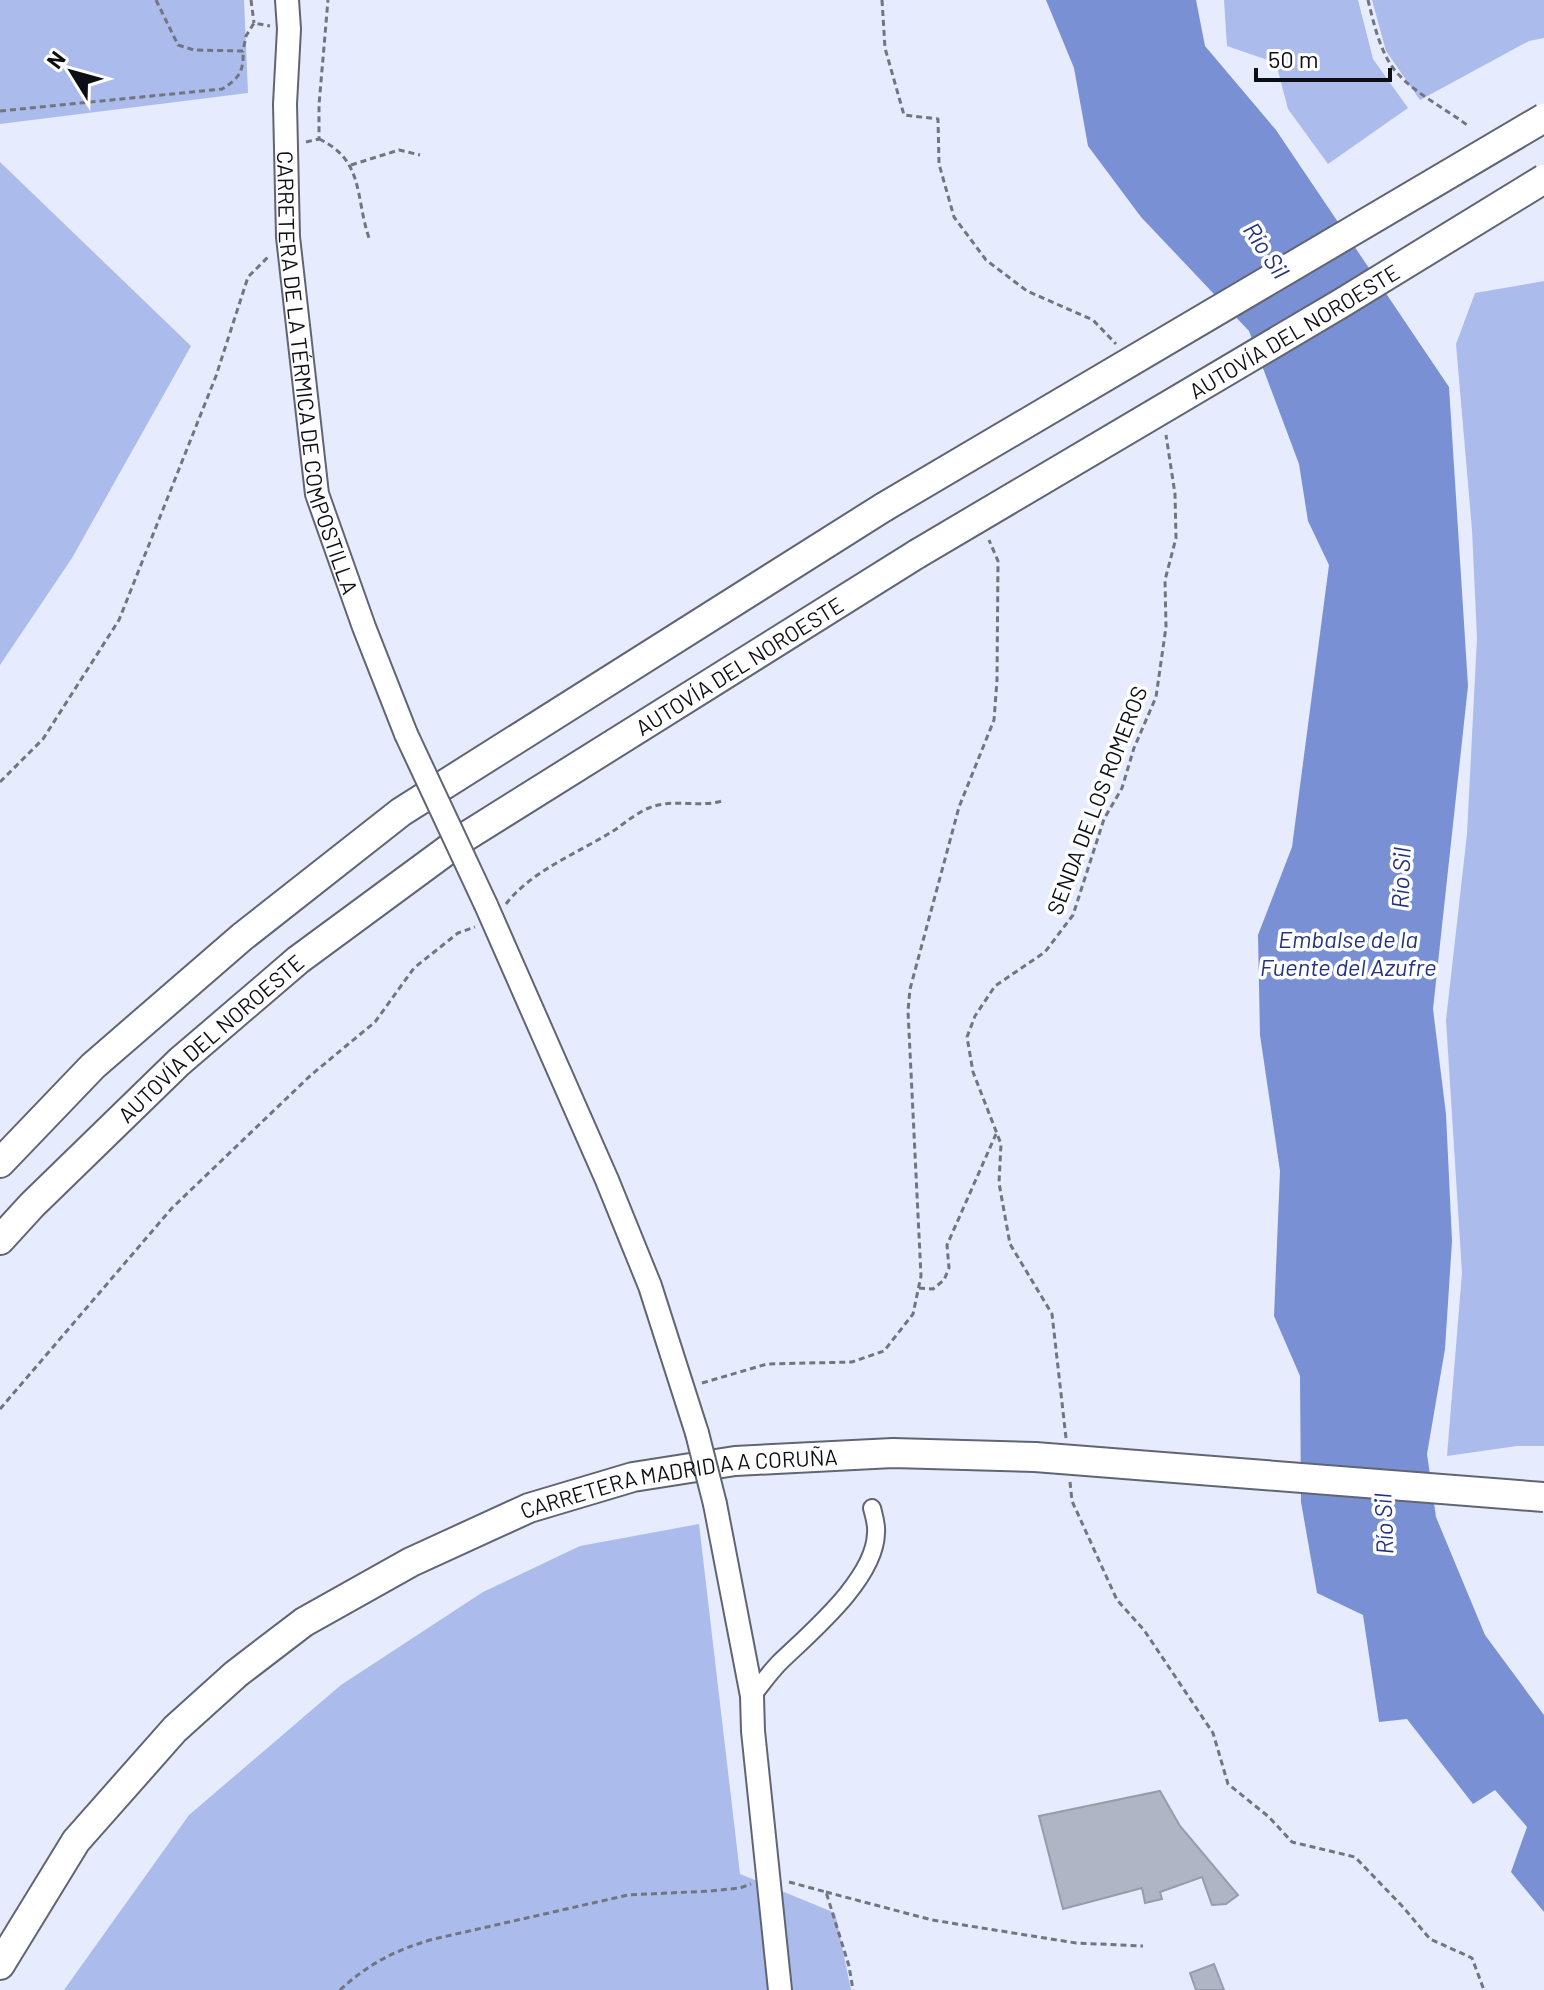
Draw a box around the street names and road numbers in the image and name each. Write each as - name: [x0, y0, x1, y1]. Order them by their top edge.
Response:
- street label: CARRETERA DE LA TÉRMICA DE COMPOSTILLA: [273, 151, 364, 597]
- street label: AUTOVÍA DEL NOROESTE: [1184, 258, 1404, 403]
- street label: AUTOVÍA DEL NOROESTE: [630, 591, 848, 740]
- street label: SENDA DE LOS ROMEROS: [1040, 682, 1152, 918]
- street label: AUTOVÍA DEL NOROESTE: [112, 948, 309, 1127]
- street label: CARRETERA MADRID A A CORUÑA: [516, 1443, 838, 1523]

